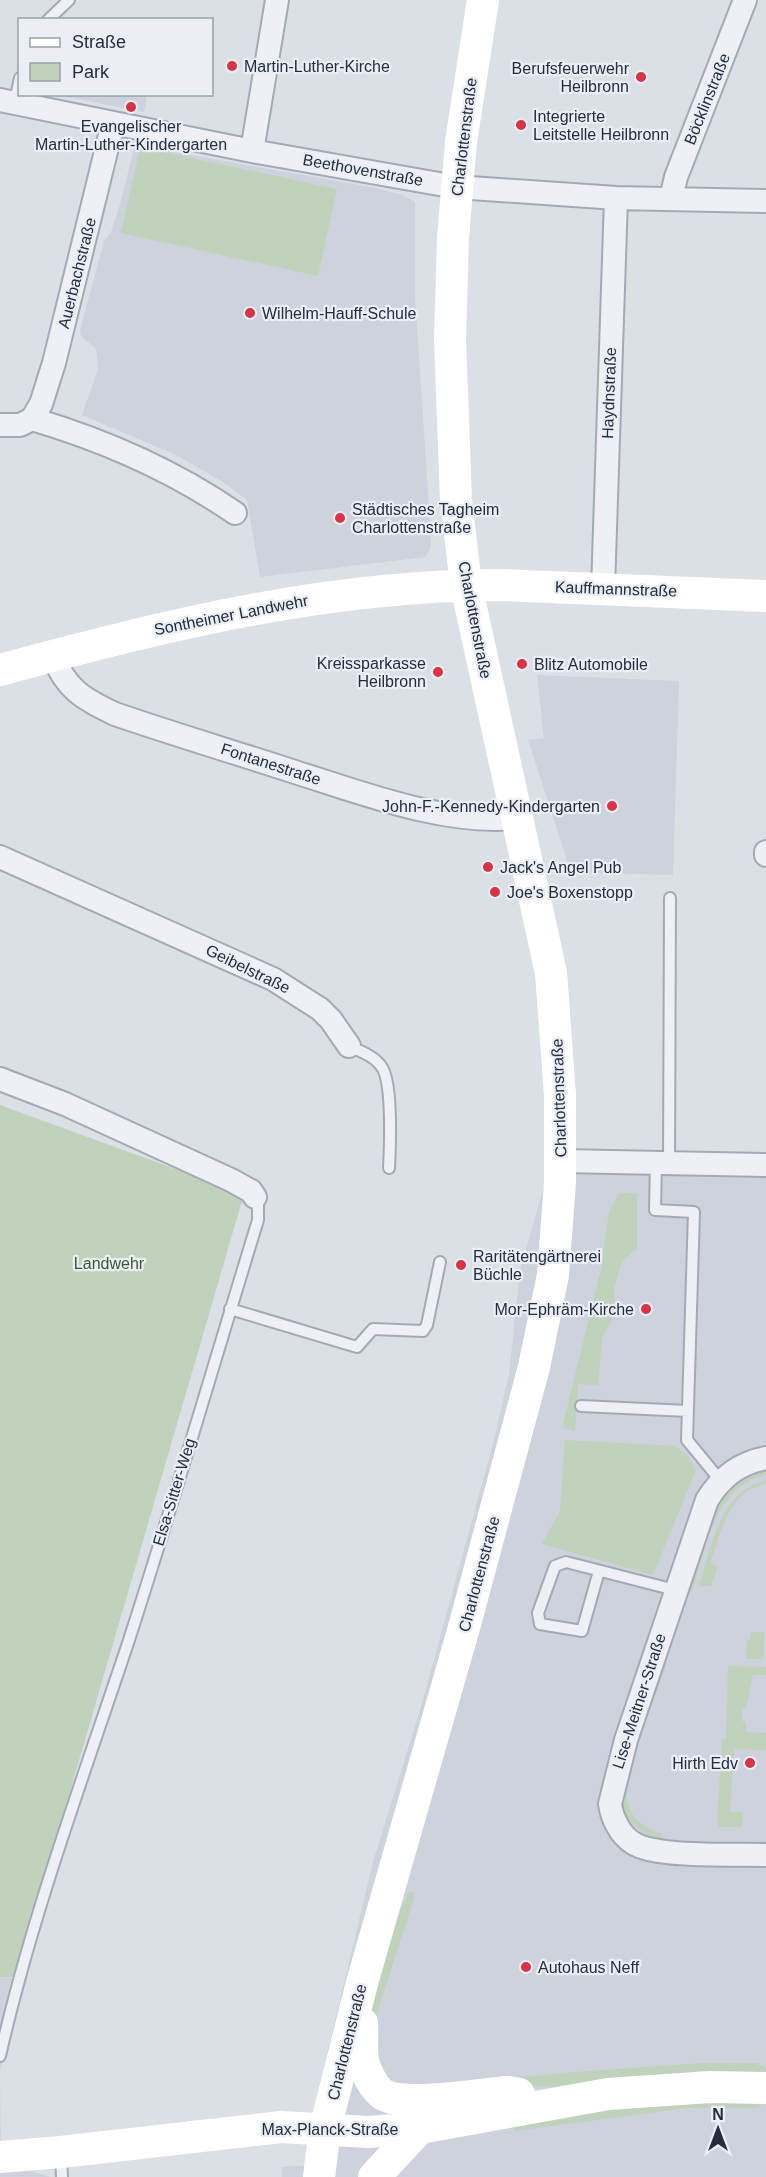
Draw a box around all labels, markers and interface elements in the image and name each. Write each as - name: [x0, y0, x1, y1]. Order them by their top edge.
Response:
- legend: [18, 18, 213, 96]
- text: Straße: [72, 32, 126, 52]
- street label: Böcklinstraße: [681, 51, 733, 147]
- place label: Martin-Luther-Kirche: [244, 58, 390, 75]
- marker: Martin-Luther-Kirche: [225, 59, 239, 73]
- place label: Berufsfeuerwehr Heilbronn: [512, 60, 630, 95]
- text: Park: [72, 62, 110, 82]
- marker: Berufsfeuerwehr Heilbronn: [634, 70, 648, 84]
- street label: Charlottenstraße: [448, 77, 480, 197]
- marker: Evangelischer Martin-Luther-Kindergarten: [124, 100, 138, 114]
- place label: Integrierte Leitstelle Heilbronn: [533, 108, 669, 143]
- place label: Evangelischer Martin-Luther-Kindergarten: [35, 118, 227, 153]
- marker: Integrierte Leitstelle Heilbronn: [514, 118, 528, 132]
- street label: Beethovenstraße: [302, 151, 425, 189]
- street label: Auerbachstraße: [55, 216, 99, 330]
- place label: Wilhelm-Hauff-Schule: [262, 305, 417, 322]
- marker: Wilhelm-Hauff-Schule: [243, 306, 257, 320]
- street label: Haydnstraße: [599, 347, 619, 439]
- place label: Städtisches Tagheim Charlottenstraße: [352, 501, 499, 536]
- marker: Städtisches Tagheim Charlottenstraße: [333, 511, 347, 525]
- street label: Charlottenstraße: [455, 560, 495, 680]
- street label: Kauffmannstraße: [555, 578, 678, 600]
- street label: Sontheimer Landwehr: [153, 592, 310, 638]
- place label: Kreissparkasse Heilbronn: [317, 655, 426, 690]
- place label: Blitz Automobile: [534, 656, 648, 673]
- marker: Blitz Automobile: [515, 657, 529, 671]
- marker: Kreissparkasse Heilbronn: [431, 665, 445, 679]
- street label: Fontanestraße: [219, 740, 323, 788]
- place label: John-F.-Kennedy-Kindergarten: [382, 798, 600, 815]
- marker: John-F.-Kennedy-Kindergarten: [605, 799, 619, 813]
- place label: Jack's Angel Pub: [500, 859, 621, 876]
- marker: Jack's Angel Pub: [481, 860, 495, 874]
- place label: Joe's Boxenstopp: [507, 884, 633, 901]
- marker: Joe's Boxenstopp: [488, 885, 502, 899]
- street label: Geibelstraße: [203, 941, 293, 997]
- street label: Charlottenstraße: [548, 1038, 570, 1158]
- place label: Raritätengärtnerei Büchle: [473, 1248, 601, 1283]
- park label: Landwehr: [74, 1255, 145, 1272]
- marker: Raritätengärtnerei Büchle: [454, 1258, 468, 1272]
- place label: Mor-Ephräm-Kirche: [494, 1301, 634, 1318]
- marker: Mor-Ephräm-Kirche: [639, 1302, 653, 1316]
- street label: Elsa-Sitter-Weg: [150, 1436, 198, 1548]
- street label: Charlottenstraße: [455, 1514, 503, 1634]
- street label: Lise-Meitner-Straße: [609, 1631, 669, 1771]
- place label: Hirth Edv: [672, 1755, 738, 1772]
- marker: Hirth Edv: [743, 1756, 757, 1770]
- place label: Autohaus Neff: [538, 1959, 640, 1976]
- marker: Autohaus Neff: [519, 1960, 533, 1974]
- street label: Charlottenstraße: [324, 1982, 370, 2102]
- north arrow: [688, 2099, 748, 2159]
- text: N: [712, 2106, 724, 2123]
- street label: Max-Planck-Straße: [262, 2121, 399, 2138]

